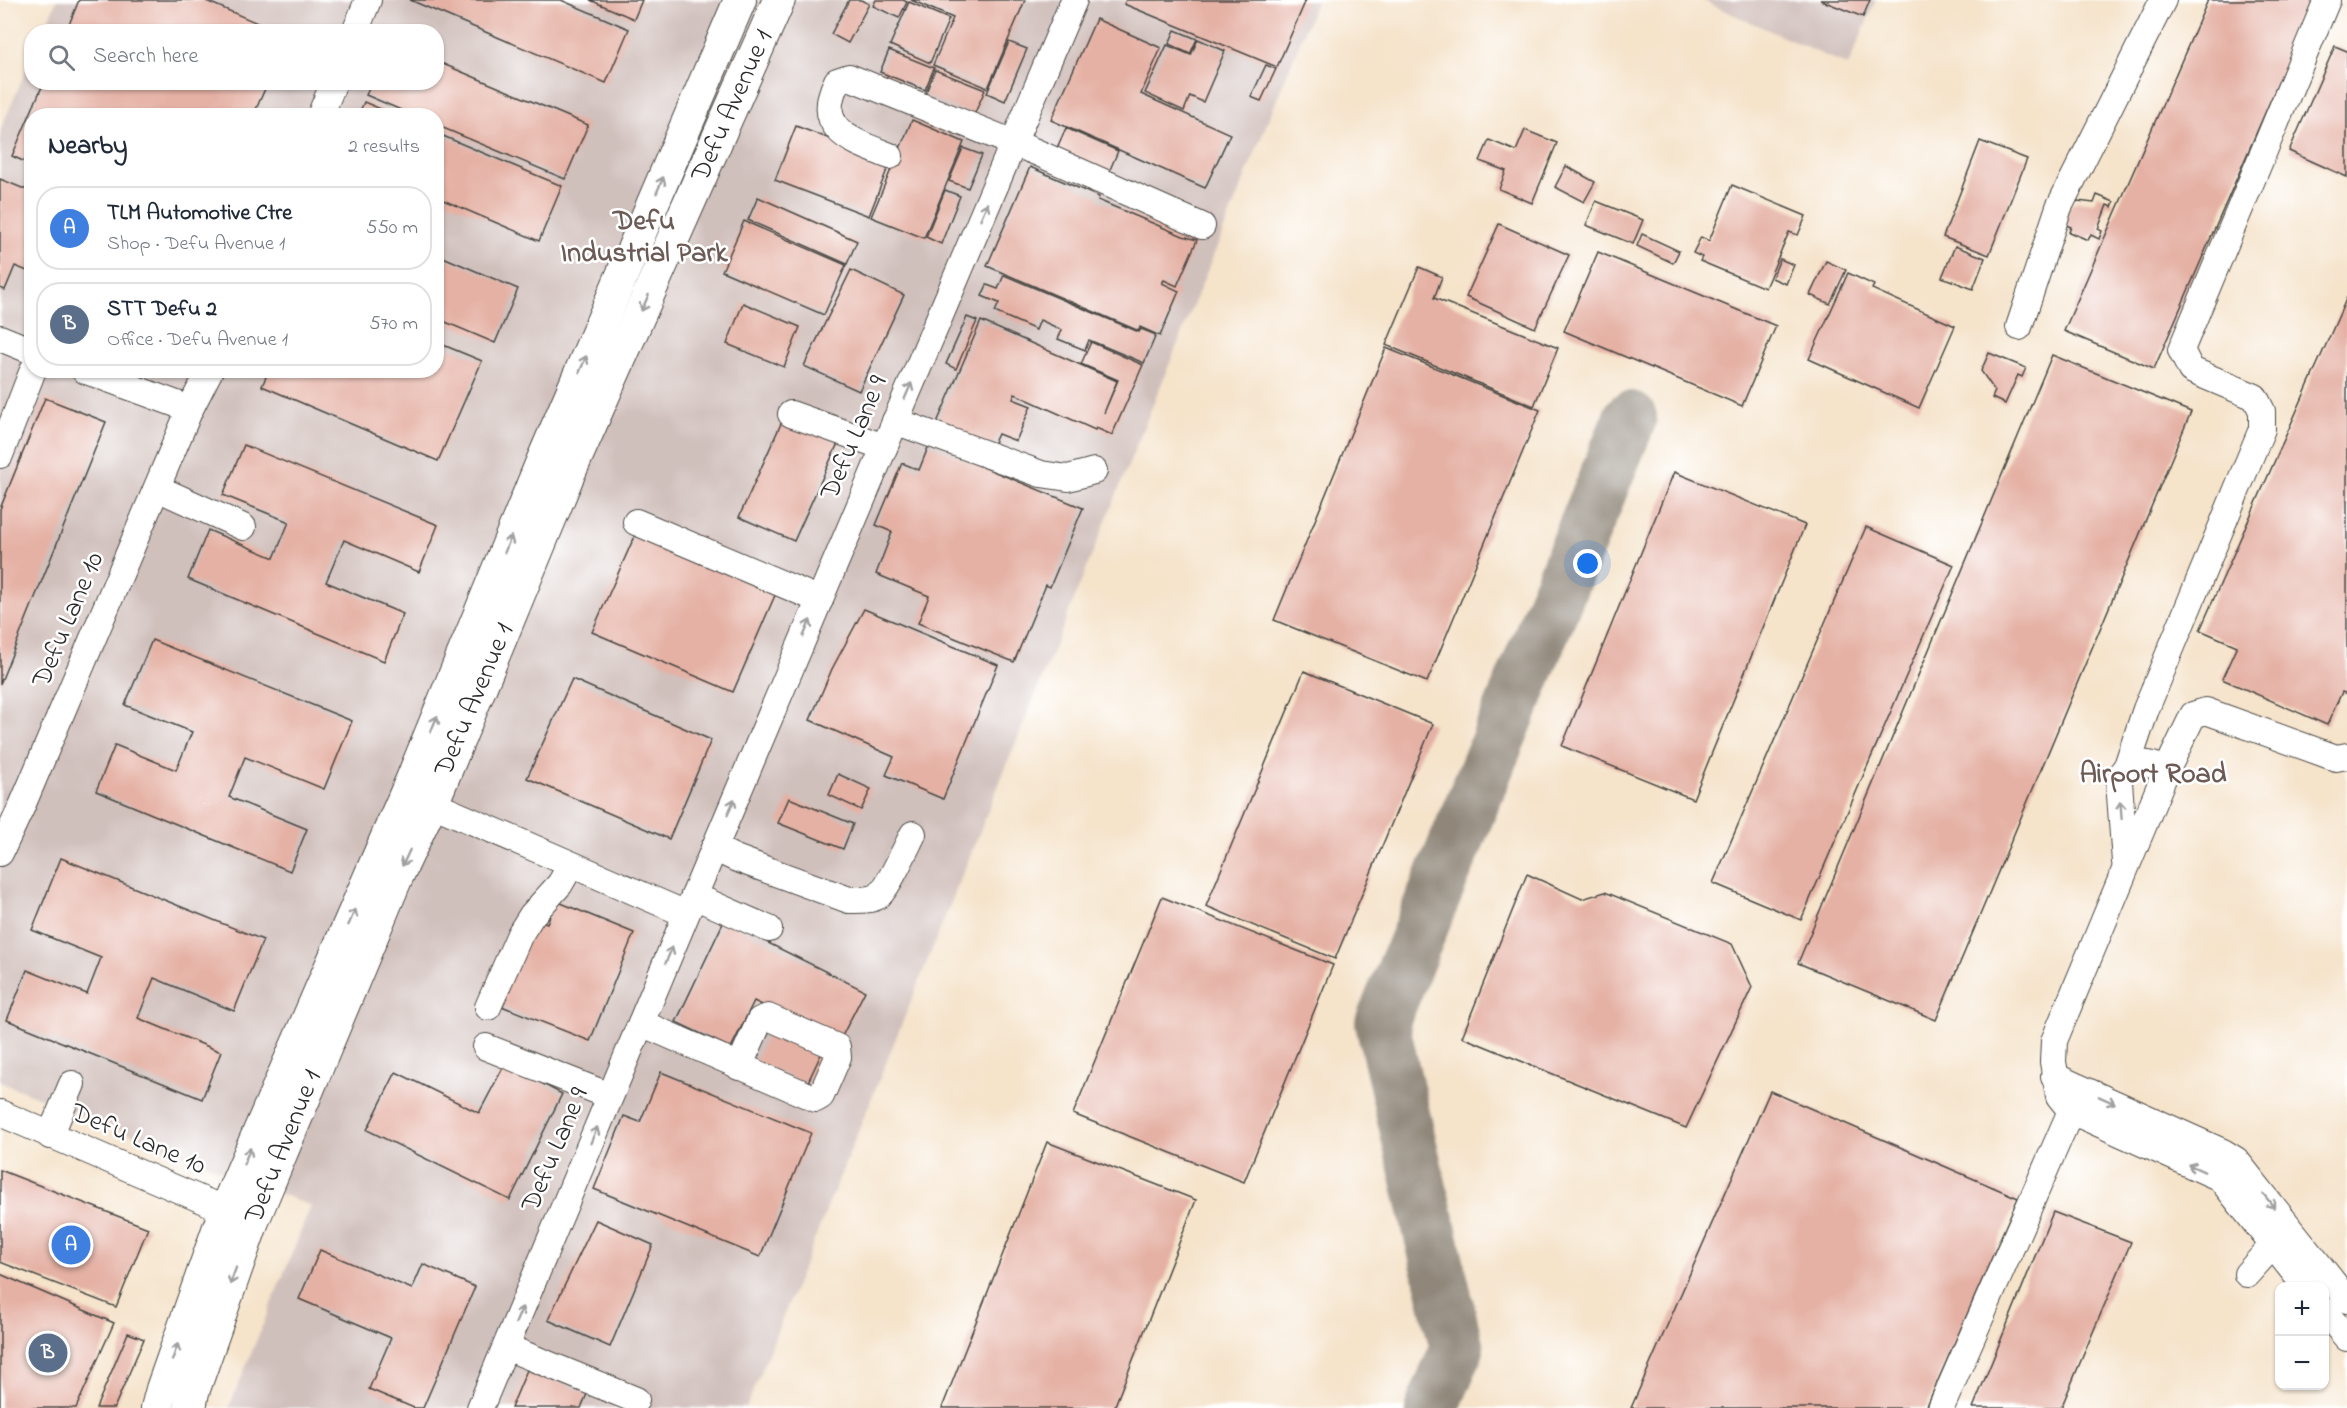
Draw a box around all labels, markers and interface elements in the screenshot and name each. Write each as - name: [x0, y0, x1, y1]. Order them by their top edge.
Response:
- search box: [24, 24, 444, 90]
- street label: Defu Avenue 1: [682, 24, 784, 189]
- icon: search: [45, 41, 78, 74]
- text: Search here: [93, 41, 198, 73]
- text: Nearby: [48, 128, 127, 166]
- text: 2 results: [348, 133, 420, 162]
- one-way arrow: [655, 176, 666, 194]
- text: TLM Automotive Ctre: [107, 198, 292, 230]
- district label: Defu Industrial Park: [561, 202, 728, 275]
- one-way arrow: [980, 202, 991, 220]
- text: A: [63, 214, 76, 243]
- text: 550 m: [366, 214, 418, 243]
- text: Shop · Defu Avenue 1: [107, 230, 285, 259]
- text: STT Defu 2: [107, 294, 217, 326]
- one-way arrow: [639, 294, 650, 312]
- text: B: [63, 310, 76, 339]
- text: 570 m: [369, 310, 418, 339]
- text: Office · Defu Avenue 1: [107, 326, 288, 355]
- one-way arrow: [578, 355, 589, 374]
- street label: Defu Lane 9: [811, 370, 899, 507]
- one-way arrow: [903, 382, 914, 400]
- one-way arrow: [503, 535, 514, 554]
- street label: Defu Lane 10: [23, 546, 115, 695]
- your location: [1573, 549, 1602, 578]
- street label: Defu Avenue 1: [425, 618, 525, 783]
- one-way arrow: [803, 619, 814, 637]
- one-way arrow: [429, 716, 440, 734]
- district label: Airport Road: [2080, 755, 2227, 796]
- one-way arrow: [726, 799, 737, 817]
- one-way arrow: [2116, 800, 2127, 820]
- one-way arrow: [400, 848, 412, 866]
- one-way arrow: [346, 908, 358, 926]
- one-way arrow: [664, 947, 675, 965]
- street label: Defu Avenue 1: [235, 1064, 333, 1231]
- street label: Defu Lane 9: [512, 1082, 600, 1219]
- street label: Defu Lane 10: [63, 1094, 212, 1186]
- one-way arrow: [2098, 1095, 2116, 1106]
- one-way arrow: [589, 1127, 600, 1145]
- one-way arrow: [243, 1147, 254, 1165]
- one-way arrow: [2188, 1161, 2206, 1173]
- one-way arrow: [2263, 1193, 2276, 1209]
- pin: A: [52, 1222, 90, 1268]
- one-way arrow: [227, 1266, 238, 1285]
- map controls: [2275, 1282, 2329, 1390]
- button: +: [2275, 1282, 2329, 1336]
- one-way arrow: [514, 1307, 525, 1325]
- pin: B: [28, 1330, 68, 1376]
- button: −: [2275, 1336, 2329, 1390]
- one-way arrow: [170, 1343, 181, 1362]

